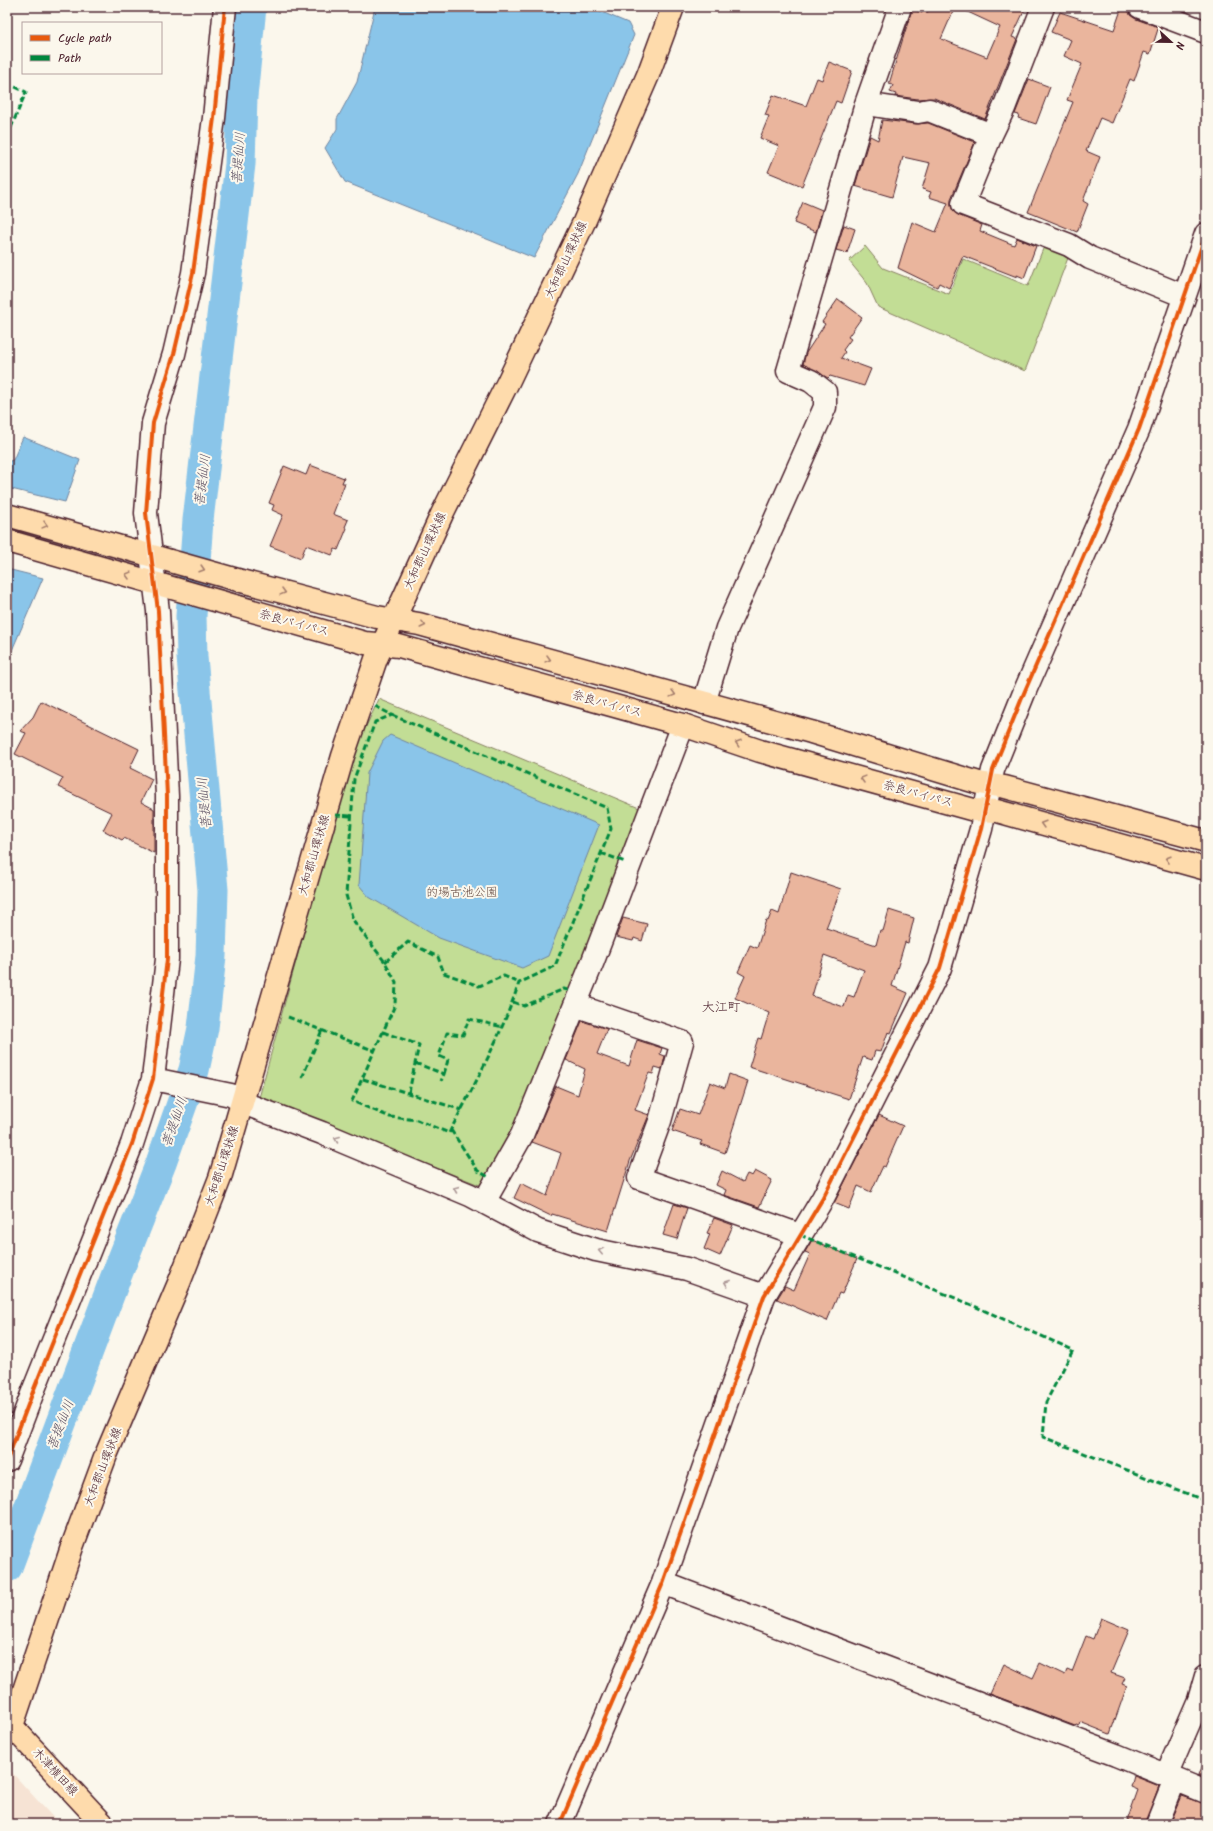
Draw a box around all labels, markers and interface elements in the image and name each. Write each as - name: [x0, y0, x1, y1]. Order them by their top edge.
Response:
- legend: [22, 22, 162, 74]
- north arrow: [1151, 22, 1191, 62]
- text: Cycle path: [58, 29, 112, 48]
- text: N: [1170, 39, 1189, 52]
- text: Path: [58, 49, 81, 68]
- water label: 菩提仙川: [227, 131, 251, 185]
- street label: 大和郡山環状線: [540, 218, 592, 302]
- water label: 菩提仙川: [189, 453, 217, 507]
- street label: 大和郡山環状線: [399, 509, 451, 593]
- one-way arrow: [41, 520, 48, 529]
- one-way arrow: [198, 564, 205, 573]
- one-way arrow: [125, 571, 132, 580]
- one-way arrow: [279, 587, 286, 596]
- street label: 奈良バイパス: [257, 605, 331, 641]
- one-way arrow: [419, 620, 426, 629]
- one-way arrow: [545, 655, 551, 663]
- street label: 奈良バイパス: [570, 686, 644, 722]
- one-way arrow: [670, 689, 677, 698]
- one-way arrow: [735, 740, 742, 748]
- one-way arrow: [860, 775, 867, 784]
- water label: 菩提仙川: [192, 776, 218, 830]
- street label: 奈良バイパス: [881, 776, 955, 812]
- street label: 大和郡山環状線: [293, 812, 335, 898]
- one-way arrow: [1040, 820, 1046, 828]
- one-way arrow: [1165, 855, 1172, 863]
- park label: 的場古池公園: [426, 883, 498, 902]
- district label: 大江町: [701, 997, 741, 1018]
- water label: 菩提仙川: [157, 1094, 193, 1150]
- street label: 大和郡山環状線: [200, 1123, 244, 1209]
- one-way arrow: [333, 1136, 341, 1144]
- one-way arrow: [453, 1186, 460, 1194]
- one-way arrow: [598, 1248, 604, 1256]
- one-way arrow: [723, 1280, 730, 1288]
- water label: 菩提仙川: [42, 1397, 80, 1453]
- street label: 大和郡山環状線: [79, 1424, 127, 1510]
- street label: 木津横田線: [28, 1744, 82, 1800]

